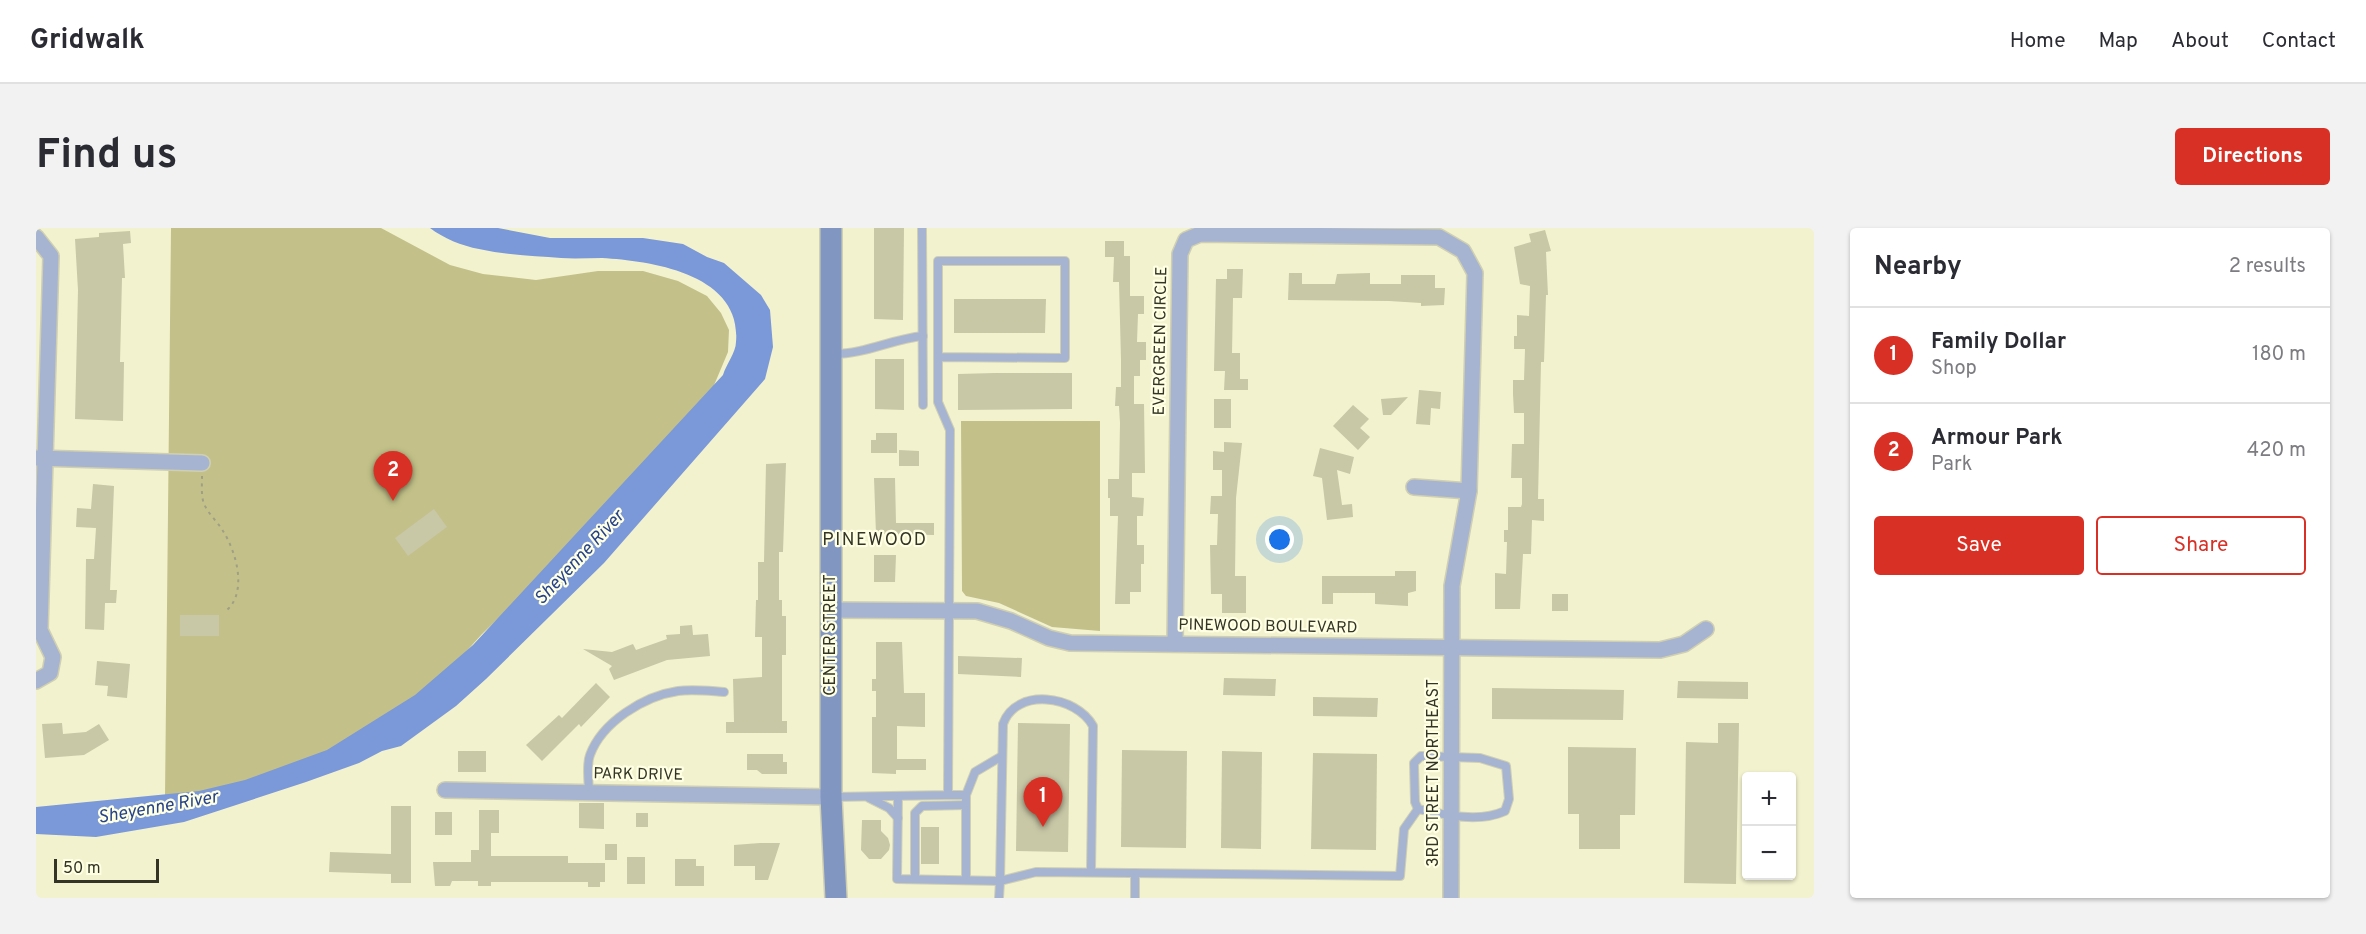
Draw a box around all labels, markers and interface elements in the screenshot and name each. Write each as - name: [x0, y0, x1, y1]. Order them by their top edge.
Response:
- text: Gridwalk: [30, 23, 145, 59]
- text: Home: [2010, 28, 2066, 55]
- text: Map: [2099, 28, 2138, 55]
- text: About: [2171, 28, 2229, 55]
- text: Contact: [2262, 28, 2336, 55]
- button: Directions: [2175, 128, 2330, 185]
- text: Find us: [36, 130, 177, 183]
- text: Nearby: [1874, 251, 1962, 284]
- text: 2 results: [2229, 254, 2306, 280]
- street label: EVERGREEN CIRCLE: [1150, 266, 1172, 416]
- text: Family Dollar: [1931, 329, 2066, 356]
- text: 1: [1890, 342, 1898, 368]
- text: 180 m: [2252, 342, 2306, 368]
- text: Shop: [1931, 356, 1977, 382]
- text: Armour Park: [1931, 425, 2063, 452]
- text: 2: [1887, 438, 1900, 464]
- text: 420 m: [2247, 438, 2306, 464]
- pin: 2: [374, 452, 412, 501]
- text: Park: [1931, 452, 1972, 478]
- water label: Sheyenne River: [530, 504, 631, 610]
- button: Save: [1874, 516, 2084, 575]
- button: Share: [2096, 516, 2306, 575]
- your location: [1265, 525, 1294, 554]
- district label: PINEWOOD: [822, 529, 928, 552]
- street label: CENTER STREET: [821, 574, 841, 696]
- street label: PINEWOOD BOULEVARD: [1178, 615, 1358, 639]
- street label: 3RD STREET NORTHEAST: [1424, 679, 1444, 867]
- street label: PARK DRIVE: [593, 764, 683, 786]
- map controls: [1742, 772, 1796, 880]
- button: +: [1742, 772, 1796, 826]
- pin: 1: [1024, 778, 1062, 827]
- water label: Sheyenne River: [96, 786, 222, 830]
- button: −: [1742, 826, 1796, 880]
- scale bar: [54, 856, 159, 884]
- text: 50 m: [63, 859, 101, 879]

